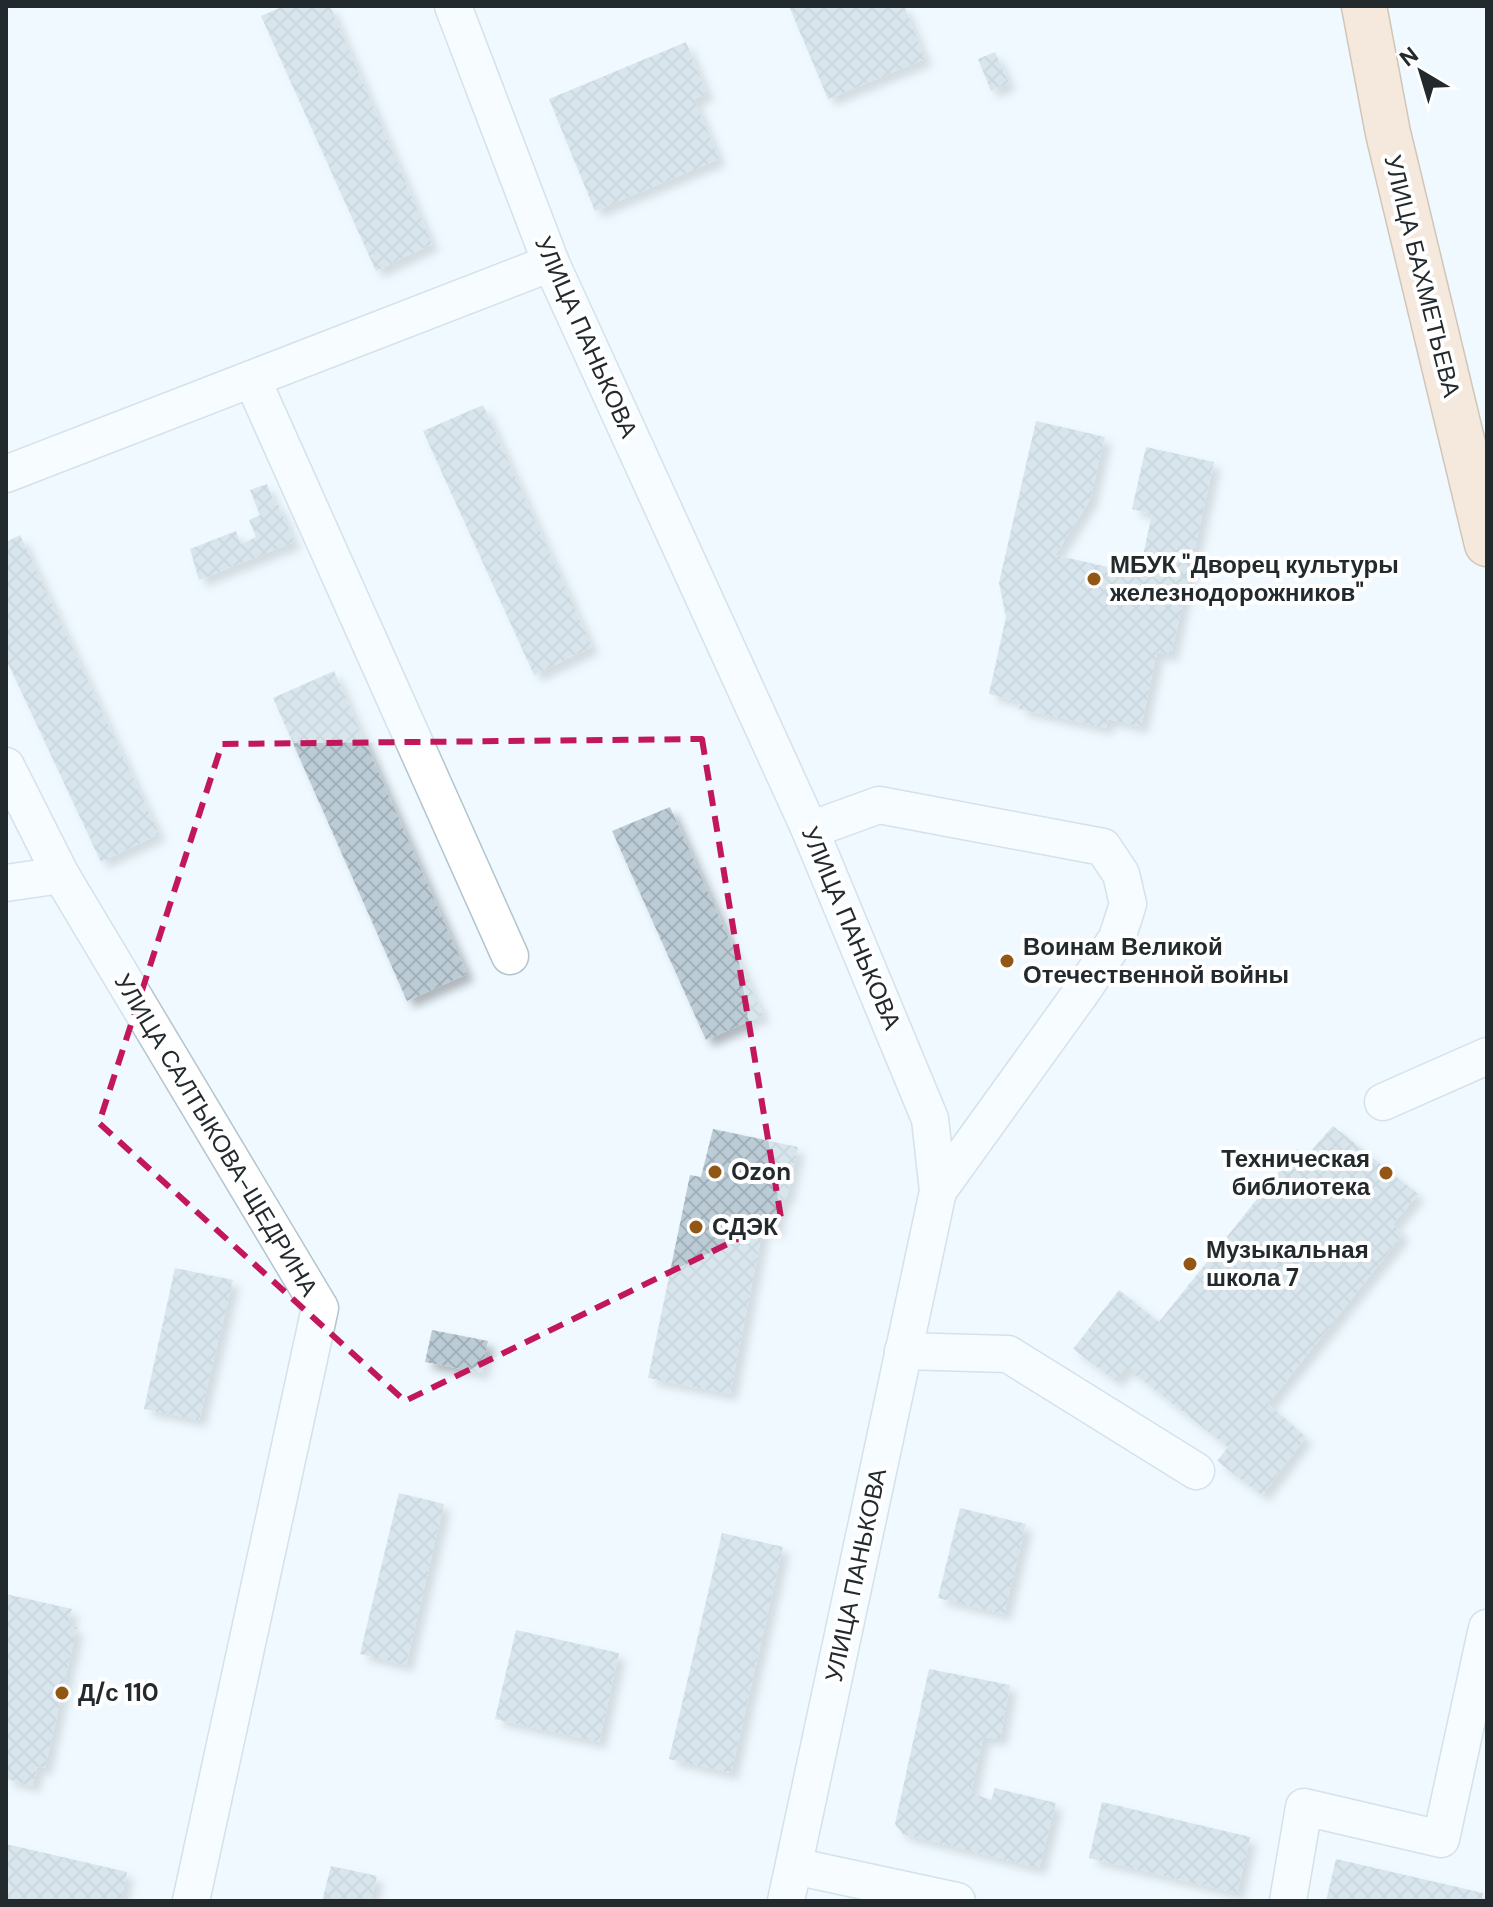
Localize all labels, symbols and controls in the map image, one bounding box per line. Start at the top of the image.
north arrow [1381,32,1461,112]
text: N [1394,40,1424,73]
street label: УЛИЦА БАХМЕТЬЕВА [1377,152,1468,400]
street label: УЛИЦА ПАНЬКОВА [528,231,645,442]
place label: МБУК "Дворец культуры железнодорожников" [1109,549,1399,608]
marker: МБУК "Дворец культуры железнодорожников" [1085,570,1103,588]
street label: УЛИЦА ПАНЬКОВА [795,822,908,1034]
place label: Воинам Великой Отечественной войны [1023,931,1289,990]
marker: Воинам Великой Отечественной войны [998,952,1016,970]
street label: УЛИЦА САЛТЫКОВА-ЩЕДРИНА [108,968,325,1302]
place label: Техническая библиотека [1221,1143,1371,1202]
place label: Ozon [731,1156,791,1187]
marker: Ozon [706,1163,724,1181]
marker: Техническая библиотека [1377,1164,1395,1182]
place label: СДЭК [712,1211,778,1242]
marker: СДЭК [687,1218,705,1236]
place label: Музыкальная школа 7 [1206,1234,1369,1293]
marker: Музыкальная школа 7 [1181,1255,1199,1273]
street label: УЛИЦА ПАНЬКОВА [818,1465,893,1685]
place label: Д/с 110 [78,1677,159,1708]
marker: Д/с 110 [53,1684,71,1702]

